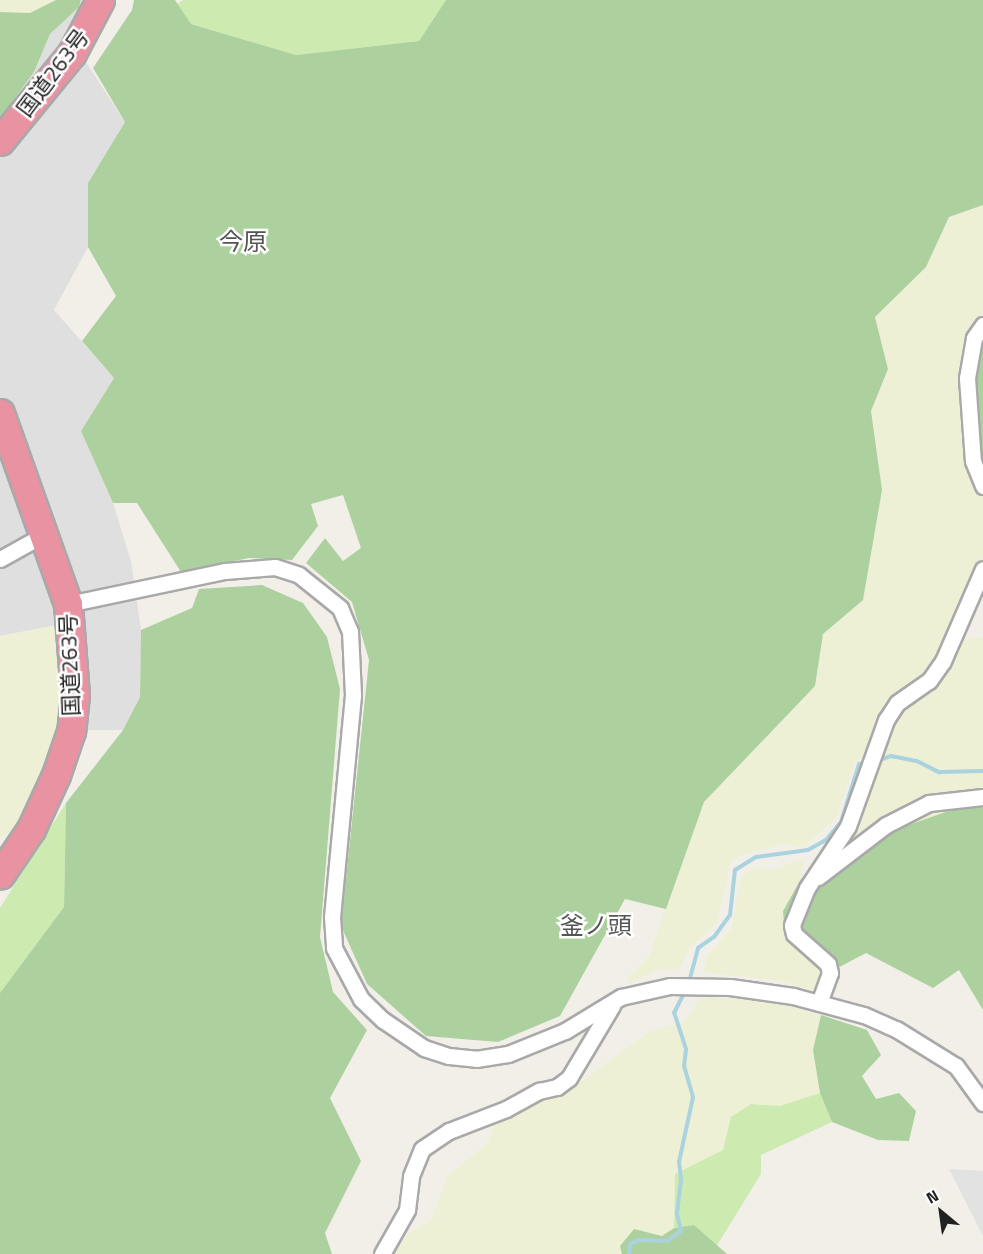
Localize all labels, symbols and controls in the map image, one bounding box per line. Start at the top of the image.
street label: 国道263号 [11,24,95,122]
district label: 今原 [219,228,267,256]
street label: 国道263号 [55,613,85,717]
district label: 釜ノ頭 [560,912,632,940]
north arrow [911,1182,971,1242]
text: N [922,1183,943,1209]

